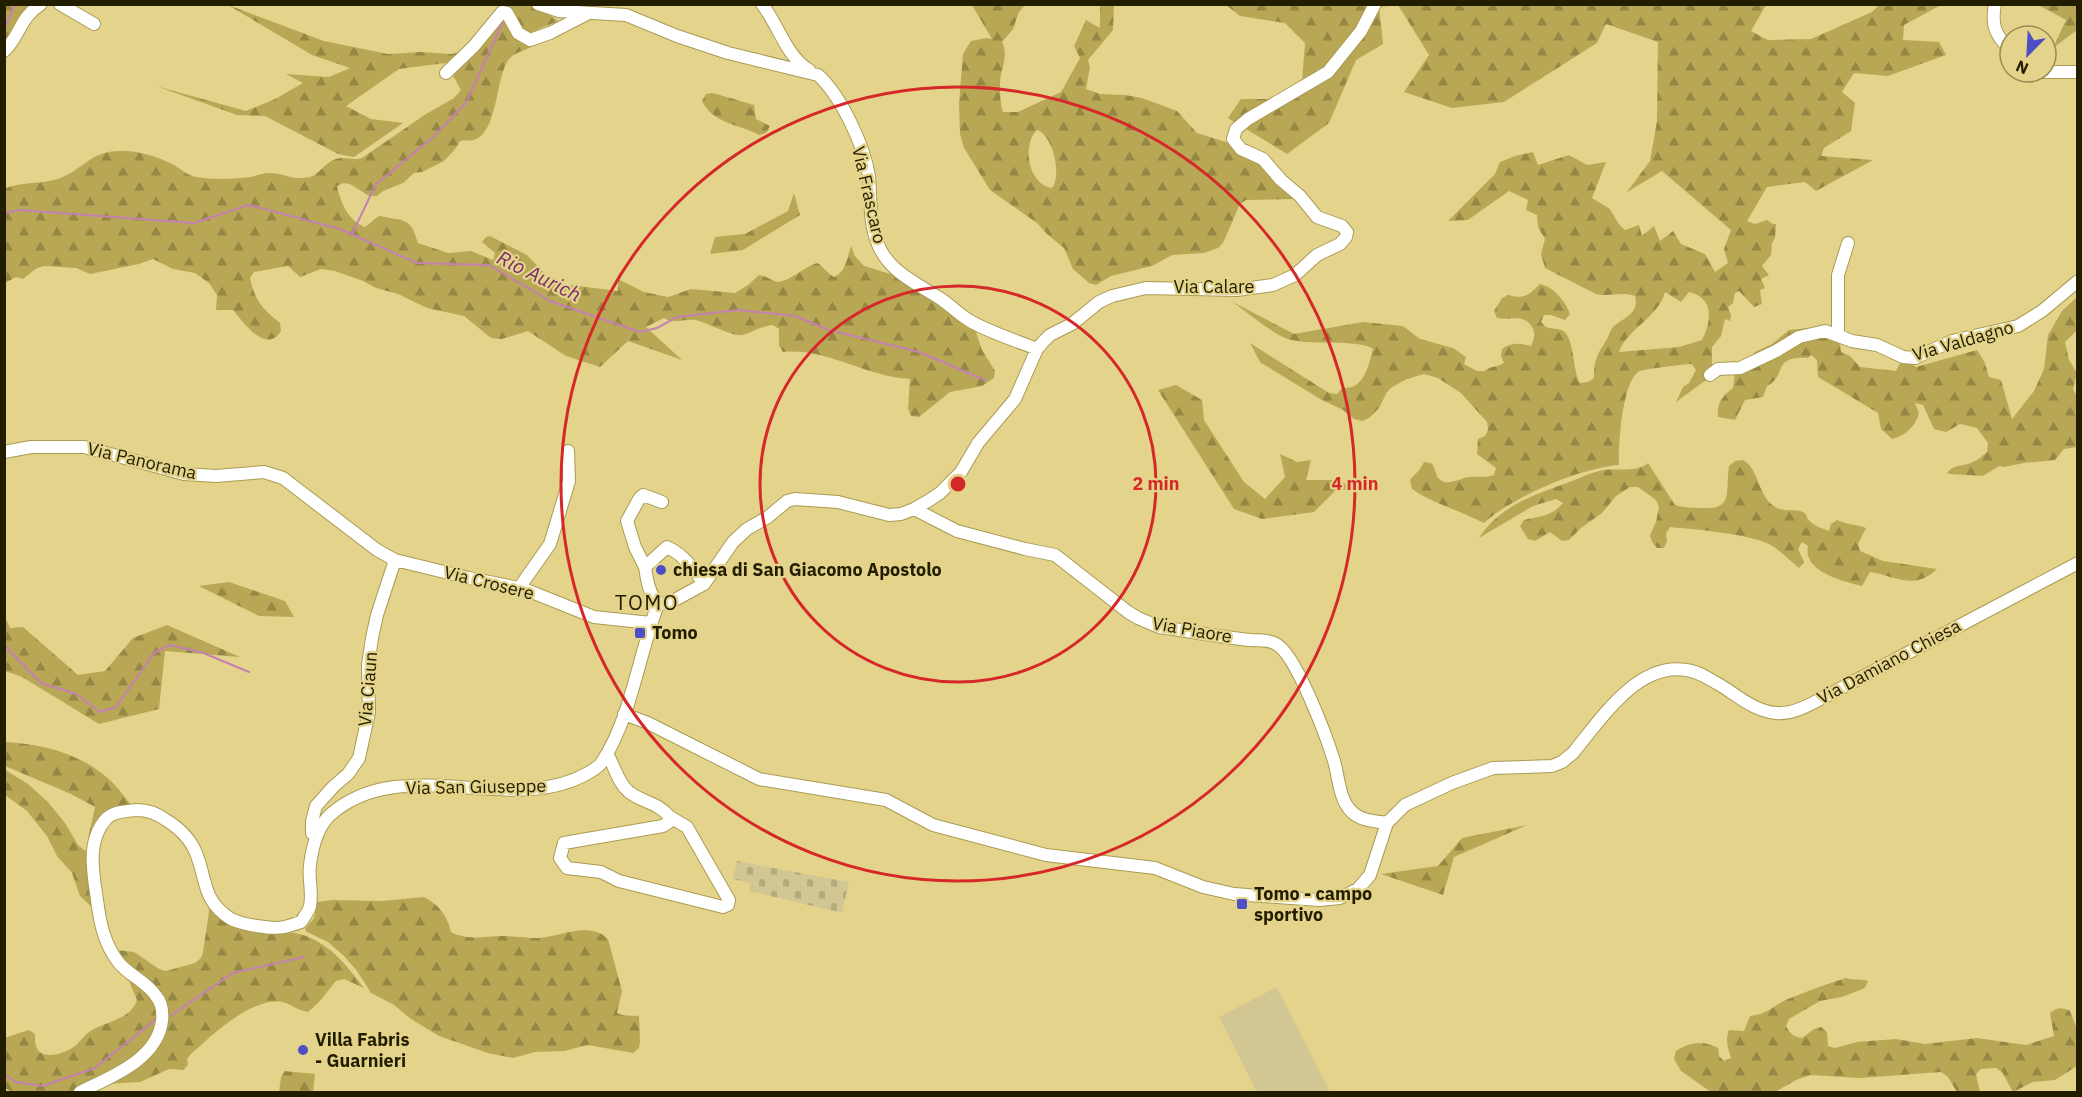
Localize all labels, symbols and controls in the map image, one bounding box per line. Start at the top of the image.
north arrow [1998,24,2058,84]
text: N [2013,56,2031,79]
street label: Via Frascaro [847,144,892,246]
water label: Rio Aurich [493,244,586,308]
street label: Via Calare [1173,275,1255,298]
street label: Via Valdagno [1910,315,2016,366]
street label: Via Panorama [85,437,199,484]
text: 2 min [1132,472,1180,495]
text: 4 min [1331,472,1379,495]
centre of rings [948,474,968,494]
place label: chiesa di San Giacomo Apostolo [673,558,942,581]
street label: Via Crosere [442,560,537,605]
marker: chiesa di San Giacomo Apostolo [654,563,668,577]
district label: TOMO [615,588,679,616]
street label: Via Piaore [1150,611,1234,648]
street label: Via Damiano Chiesa [1813,614,1965,709]
place label: Tomo [652,621,698,644]
marker: Tomo [633,626,647,640]
street label: Via Ciaun [353,651,382,727]
street label: Via San Giuseppe [406,774,547,799]
place label: Tomo - campo sportivo [1254,882,1372,926]
marker: Tomo - campo sportivo [1235,897,1249,911]
place label: Villa Fabris - Guarnieri [315,1028,410,1072]
marker: Villa Fabris - Guarnieri [296,1043,310,1057]

